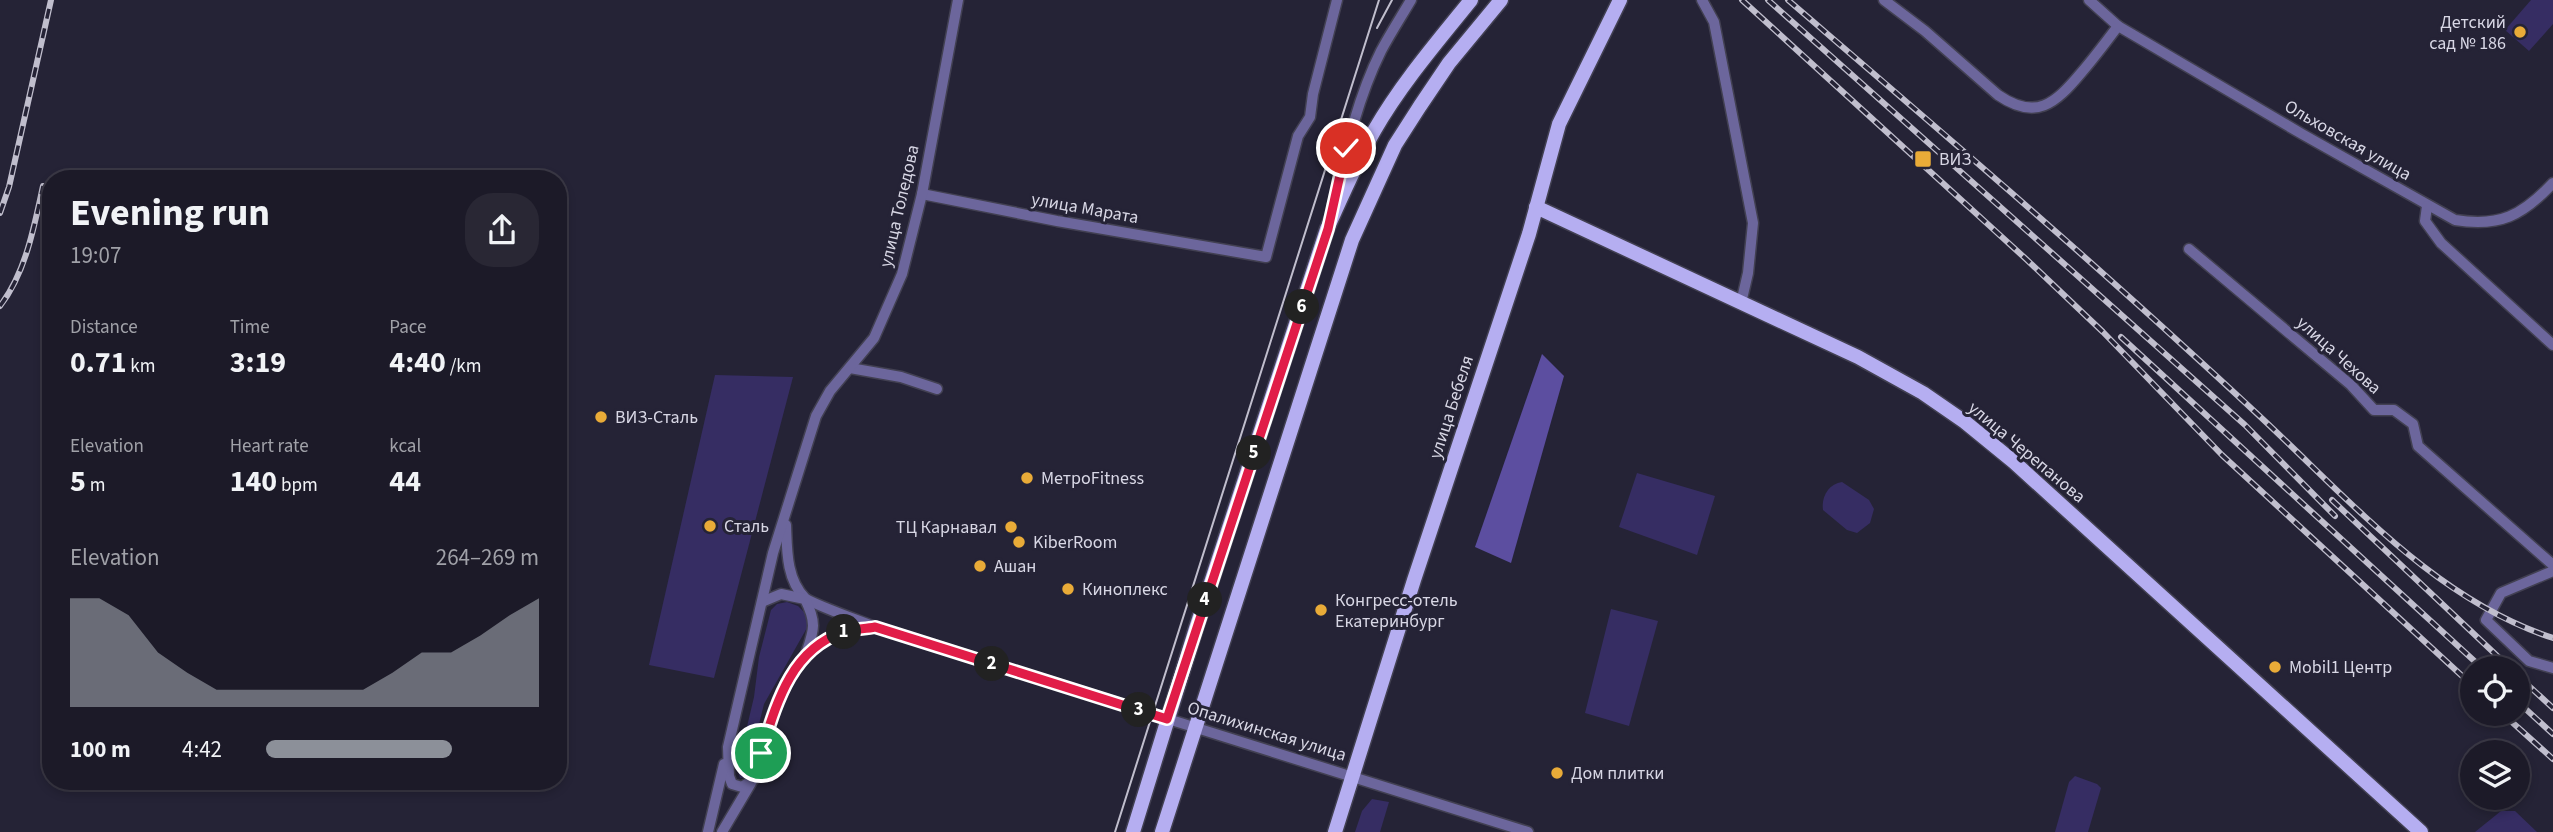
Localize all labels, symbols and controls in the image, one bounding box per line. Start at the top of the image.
place label: Детский сад № 186 [2429,10,2506,56]
marker: Детский сад № 186 [2512,24,2528,40]
street label: Ольховская улица [2280,94,2416,187]
pin [1316,118,1376,178]
icon: check [1327,129,1365,167]
street label: улица Толедова [873,142,926,270]
place label: ВИЗ [1939,147,1971,172]
marker: ВИЗ [1913,149,1933,169]
text: Evening run [70,186,270,240]
street label: улица Марата [1029,187,1141,230]
button: share [465,193,539,267]
text: 19:07 [70,239,121,272]
pin: 6 [1284,290,1320,324]
text: 6 [1296,293,1307,320]
street label: улица Чехова [2291,311,2386,400]
text: Distance [70,314,138,341]
text: Time [230,314,270,341]
text: Pace [389,314,427,341]
text: 0.71 [70,341,127,384]
text: 3:19 [230,341,286,384]
text: 4:40 [389,341,446,384]
street label: улица Бебеля [1423,352,1480,462]
text: km [127,353,156,380]
text: /km [446,353,481,380]
street label: улица Черепанова [1963,396,2091,509]
place label: ВИЗ-Сталь [615,405,698,430]
marker: ВИЗ-Сталь [593,409,609,425]
text: Elevation [70,433,144,460]
text: Heart rate [230,433,309,460]
text: kcal [389,433,421,460]
pin: 5 [1236,435,1272,470]
text: 5 [1248,439,1259,466]
text: 5 [70,460,86,503]
text: 140 [230,460,277,503]
text: 44 [389,460,421,503]
place label: МетроFitness [1041,466,1144,491]
marker: МетроFitness [1019,470,1035,486]
text: m [86,472,105,499]
text: bpm [277,472,318,499]
place label: Сталь [724,514,769,539]
place label: ТЦ Карнавал [896,515,997,540]
marker: Сталь [702,518,718,534]
marker: ТЦ Карнавал [1003,519,1019,535]
place label: KiberRoom [1033,530,1117,555]
marker: KiberRoom [1011,534,1027,550]
text: Elevation [70,541,160,574]
text: 264–269 m [436,541,539,574]
place label: Ашан [994,554,1036,579]
marker: Ашан [972,558,988,574]
place label: Киноплекс [1082,577,1168,602]
marker: Киноплекс [1060,581,1076,597]
pin: 4 [1188,582,1222,618]
text: 4 [1199,586,1210,613]
place label: Конгресс-отель Екатеринбург [1335,588,1458,634]
marker: Конгресс-отель Екатеринбург [1313,602,1329,618]
pin: 1 [826,614,862,650]
text: 1 [838,618,849,645]
pin: 2 [974,646,1010,682]
text: 2 [986,650,997,677]
place label: Mobil1 Центр [2289,655,2392,680]
map controls [2460,656,2530,810]
button: locate [2460,656,2530,726]
marker: Mobil1 Центр [2267,659,2283,675]
pin: 3 [1122,692,1156,728]
street label: Опалихинская улица [1184,695,1349,768]
text: 3 [1133,696,1144,723]
pin [731,723,791,783]
text: 100 m [70,733,131,766]
text: 4:42 [182,733,222,766]
icon: arrive [742,734,780,772]
button: layers [2460,740,2530,810]
place label: Дом плитки [1571,761,1664,786]
marker: Дом плитки [1549,765,1565,781]

